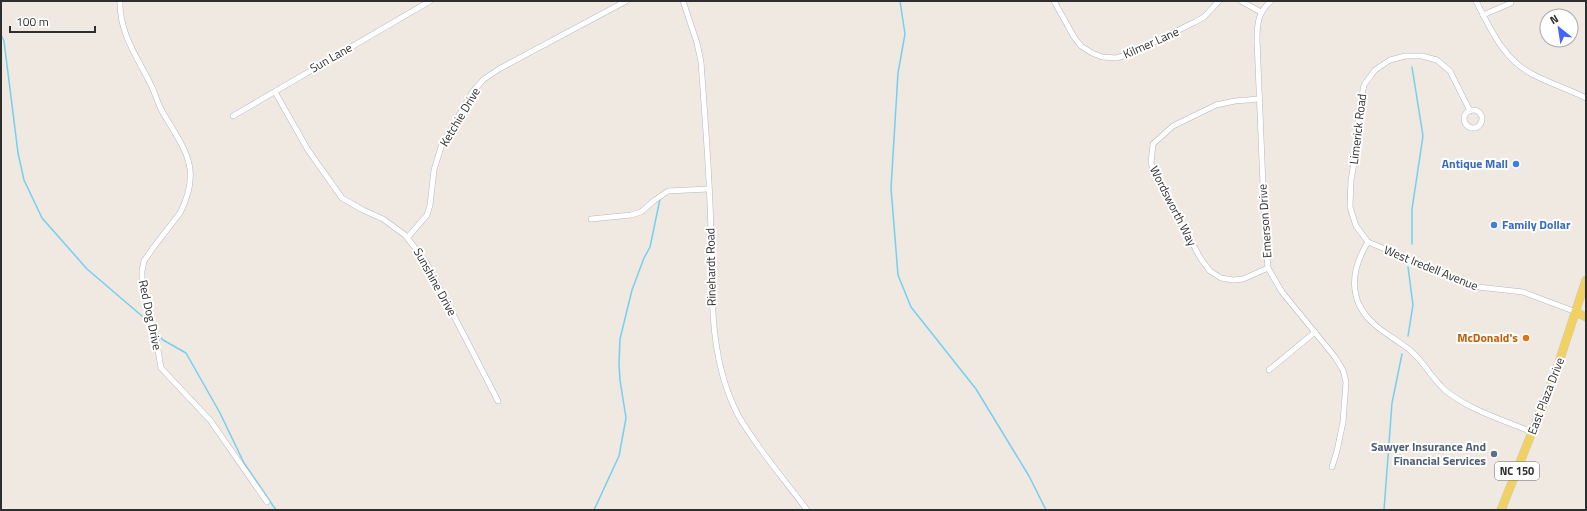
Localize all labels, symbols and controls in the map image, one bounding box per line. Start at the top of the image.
scale bar [10,8,95,34]
north arrow [1539,8,1579,48]
text: N [1547,11,1561,28]
text: 100 m [16,12,49,31]
street label: Kilmer Lane [1120,22,1182,63]
street label: Sun Lane [306,38,356,77]
street label: Ketchie Drive [434,84,485,150]
street label: Limerick Road [1344,93,1371,165]
place label: Antique Mall [1442,154,1508,173]
marker: Antique Mall [1511,159,1521,169]
street label: Wordsworth Way [1145,162,1202,249]
street label: Emerson Drive [1252,183,1277,259]
place label: Family Dollar [1502,215,1571,234]
marker: Family Dollar [1489,220,1499,230]
street label: Rinehardt Road [700,228,721,306]
street label: West Iredell Avenue [1381,240,1481,295]
street label: Sunshine Drive [409,244,462,319]
street label: Red Dog Drive [134,278,167,352]
place label: McDonald's [1457,328,1518,347]
marker: McDonald's [1521,333,1531,343]
street label: East Plaza Drive [1522,354,1569,437]
place label: Sawyer Insurance And Financial Services [1371,437,1486,470]
marker: Sawyer Insurance And Financial Services [1489,449,1499,459]
road number: NC 150 [1495,462,1539,480]

